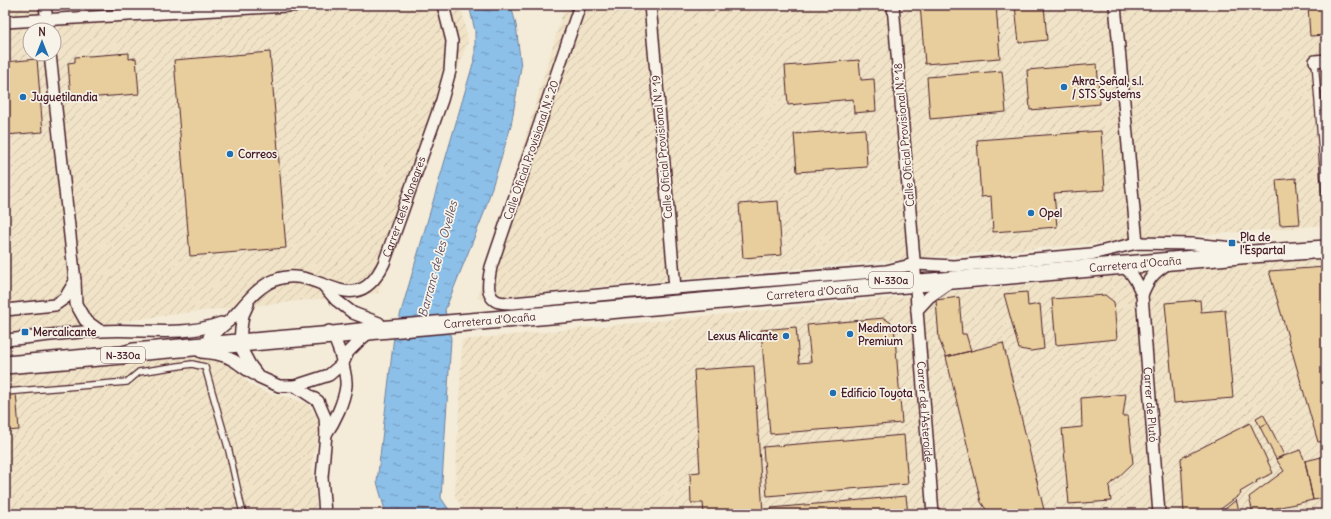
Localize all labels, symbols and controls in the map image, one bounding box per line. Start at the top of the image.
north arrow [22,22,62,62]
text: N [38,25,46,39]
street label: Calle Oficial Provisional N.º 18 [891,62,917,208]
street label: Calle Oficial Provisional N.º 19 [649,74,675,220]
place label: Akra-Señal, s.l. / STS Systems [1072,74,1144,102]
street label: Calle Oficial Provisional N.º 20 [500,78,562,222]
marker: Akra-Señal, s.l. / STS Systems [1059,82,1069,92]
place label: Juguetilandia [31,90,99,105]
marker: Juguetilandia [18,92,28,102]
place label: Correos [238,147,277,161]
marker: Correos [225,149,235,159]
street label: Carrer dels Monegres [380,154,428,259]
water label: Barranc de les Ovelles [415,198,461,319]
place label: Opel [1039,206,1062,221]
marker: Opel [1026,208,1036,218]
place label: Pla de l'Espartal [1240,230,1286,258]
marker: Pla de l'Espartal [1227,238,1237,248]
street label: Carretera d'Ocaña [1089,253,1182,275]
road number: N-330a [869,272,913,288]
street label: Carretera d'Ocaña [766,281,859,303]
street label: Carretera d'Ocaña [443,309,536,331]
place label: Medimotors Premium [858,321,917,348]
place label: Mercalicante [33,325,97,339]
marker: Mercalicante [20,327,30,337]
place label: Lexus Alicante [707,329,778,343]
marker: Medimotors Premium [845,329,855,339]
marker: Lexus Alicante [781,331,791,341]
road number: N-330a [101,347,145,363]
street label: Carrer de l'Asteroide [914,361,936,463]
street label: Carrer de Plutó [1141,366,1160,443]
place label: Edificio Toyota [841,386,913,401]
marker: Edificio Toyota [828,388,838,398]

